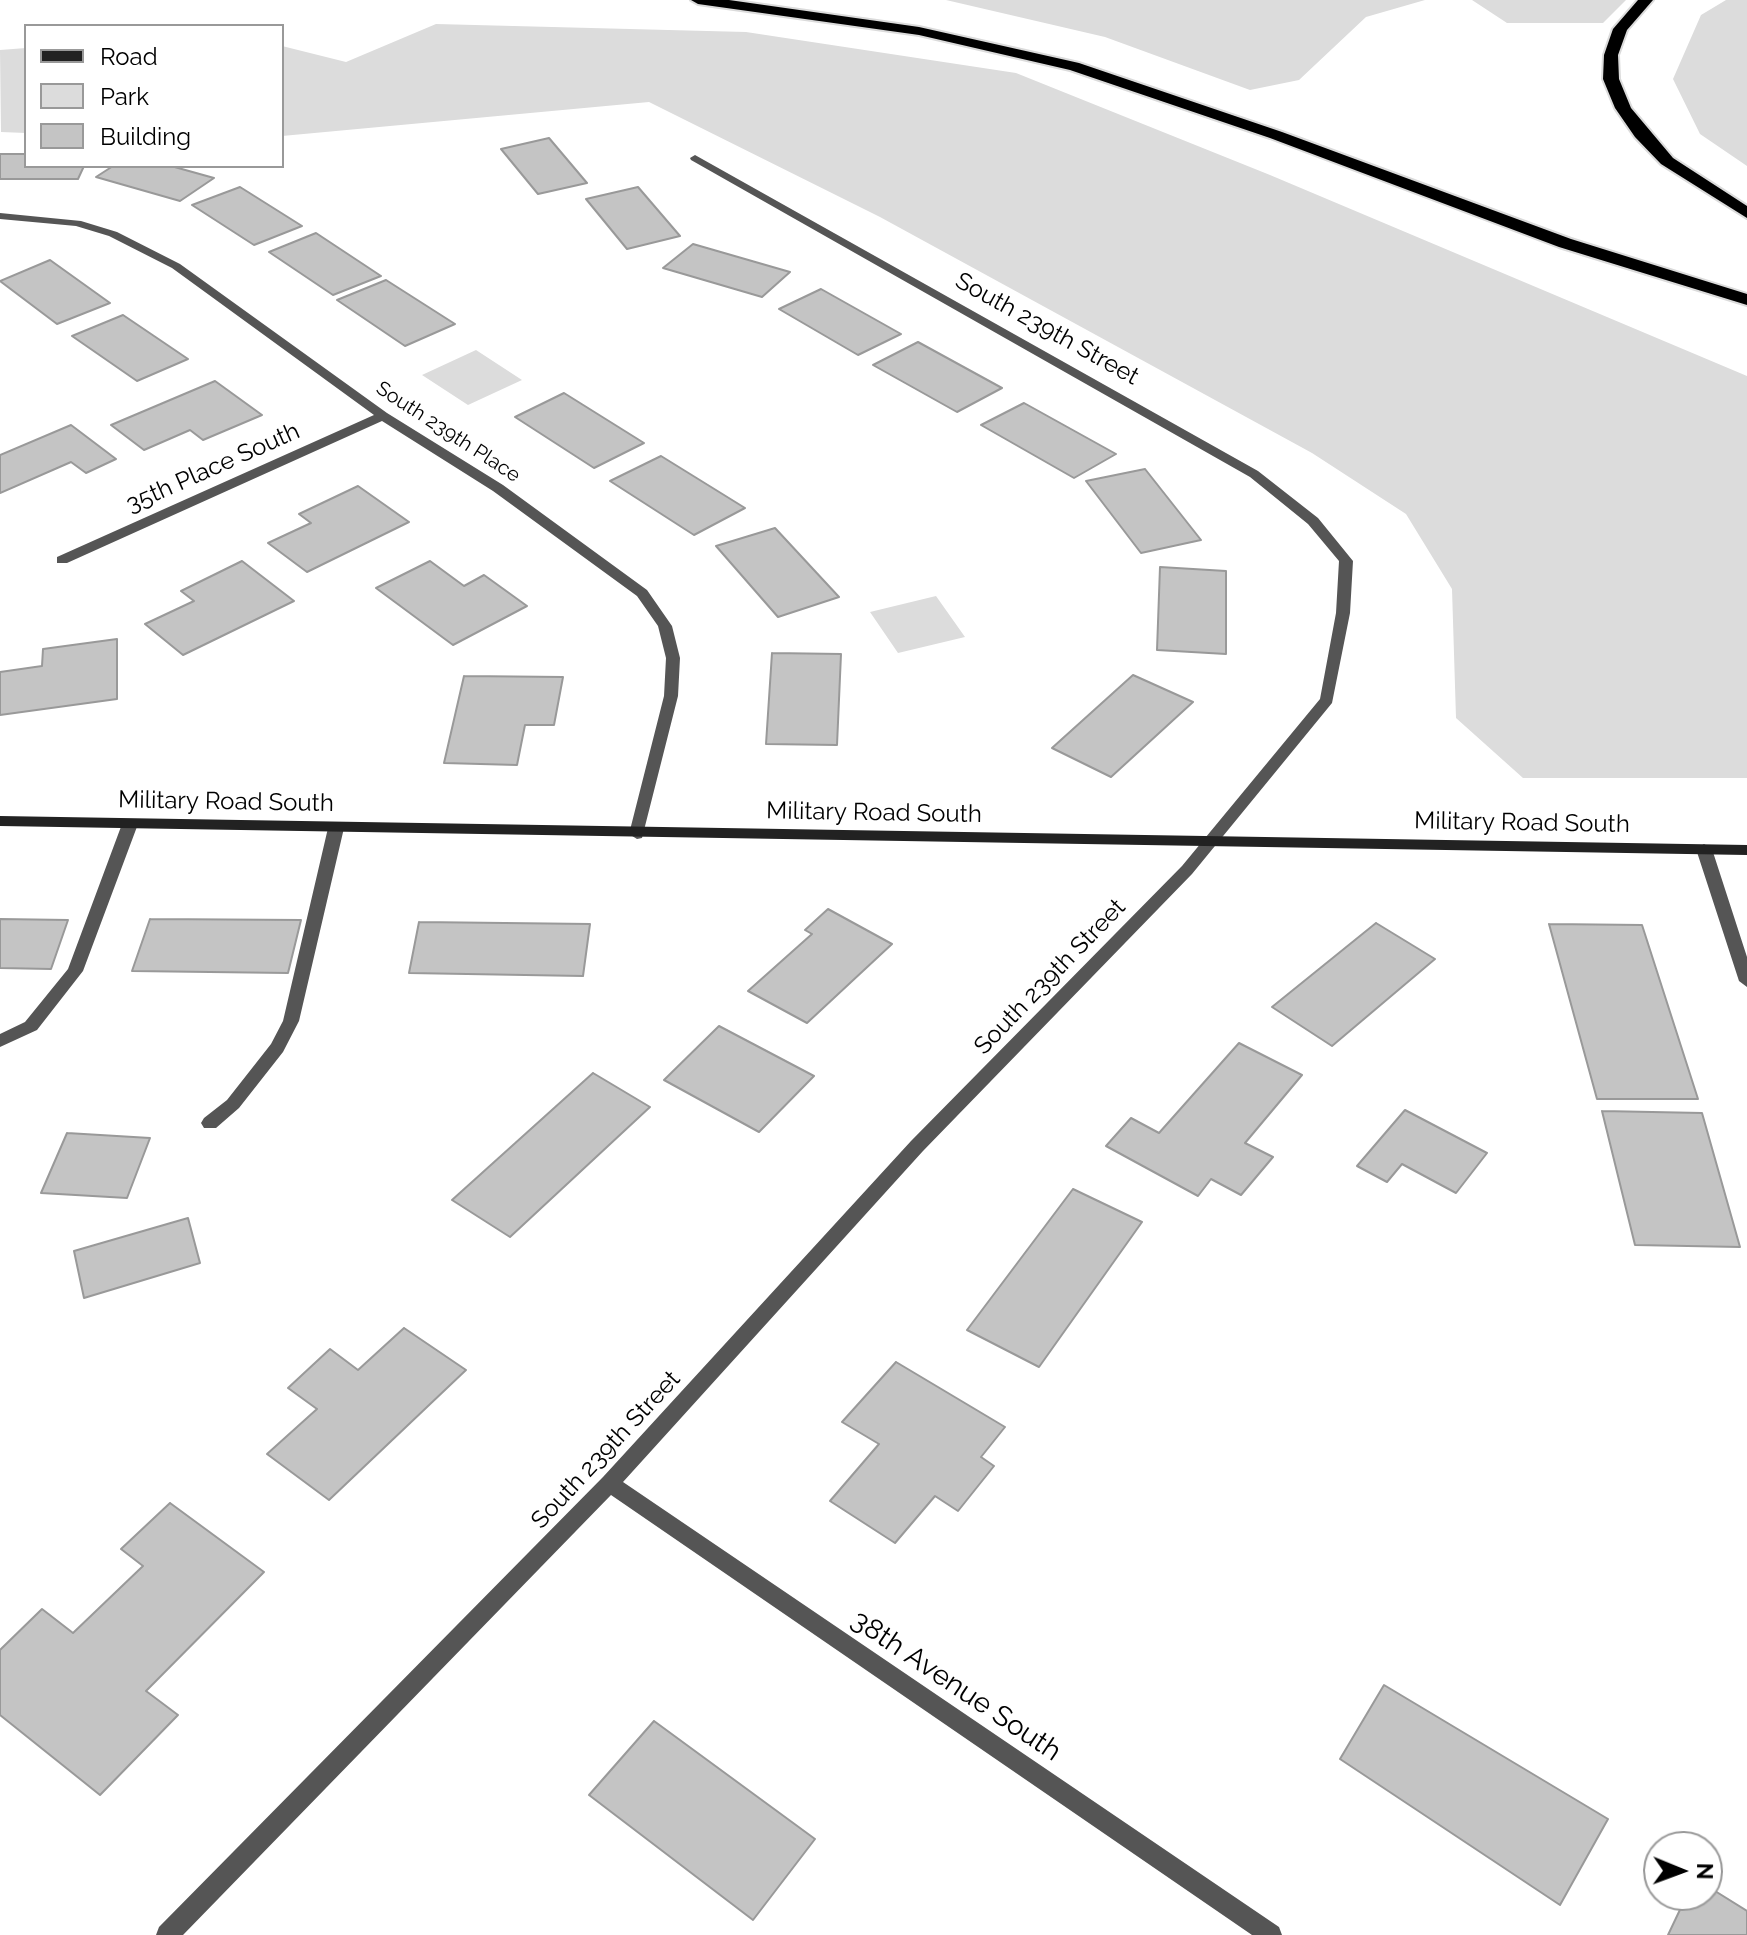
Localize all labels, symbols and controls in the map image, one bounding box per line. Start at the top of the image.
legend [24,24,284,168]
text: Road [100,42,158,71]
text: Park [100,82,149,111]
text: Building [100,122,191,151]
street label: South 239th Street [950,267,1144,391]
street label: South 239th Place [371,376,525,488]
street label: 35th Place South [122,417,304,519]
street label: Military Road South [118,786,334,818]
street label: Military Road South [766,797,982,829]
street label: Military Road South [1414,807,1630,839]
street label: South 239th Street [968,893,1132,1061]
street label: South 239th Street [525,1365,687,1535]
street label: 38th Avenue South [845,1603,1067,1769]
north arrow [1643,1831,1723,1911]
text: N [1692,1863,1718,1880]

